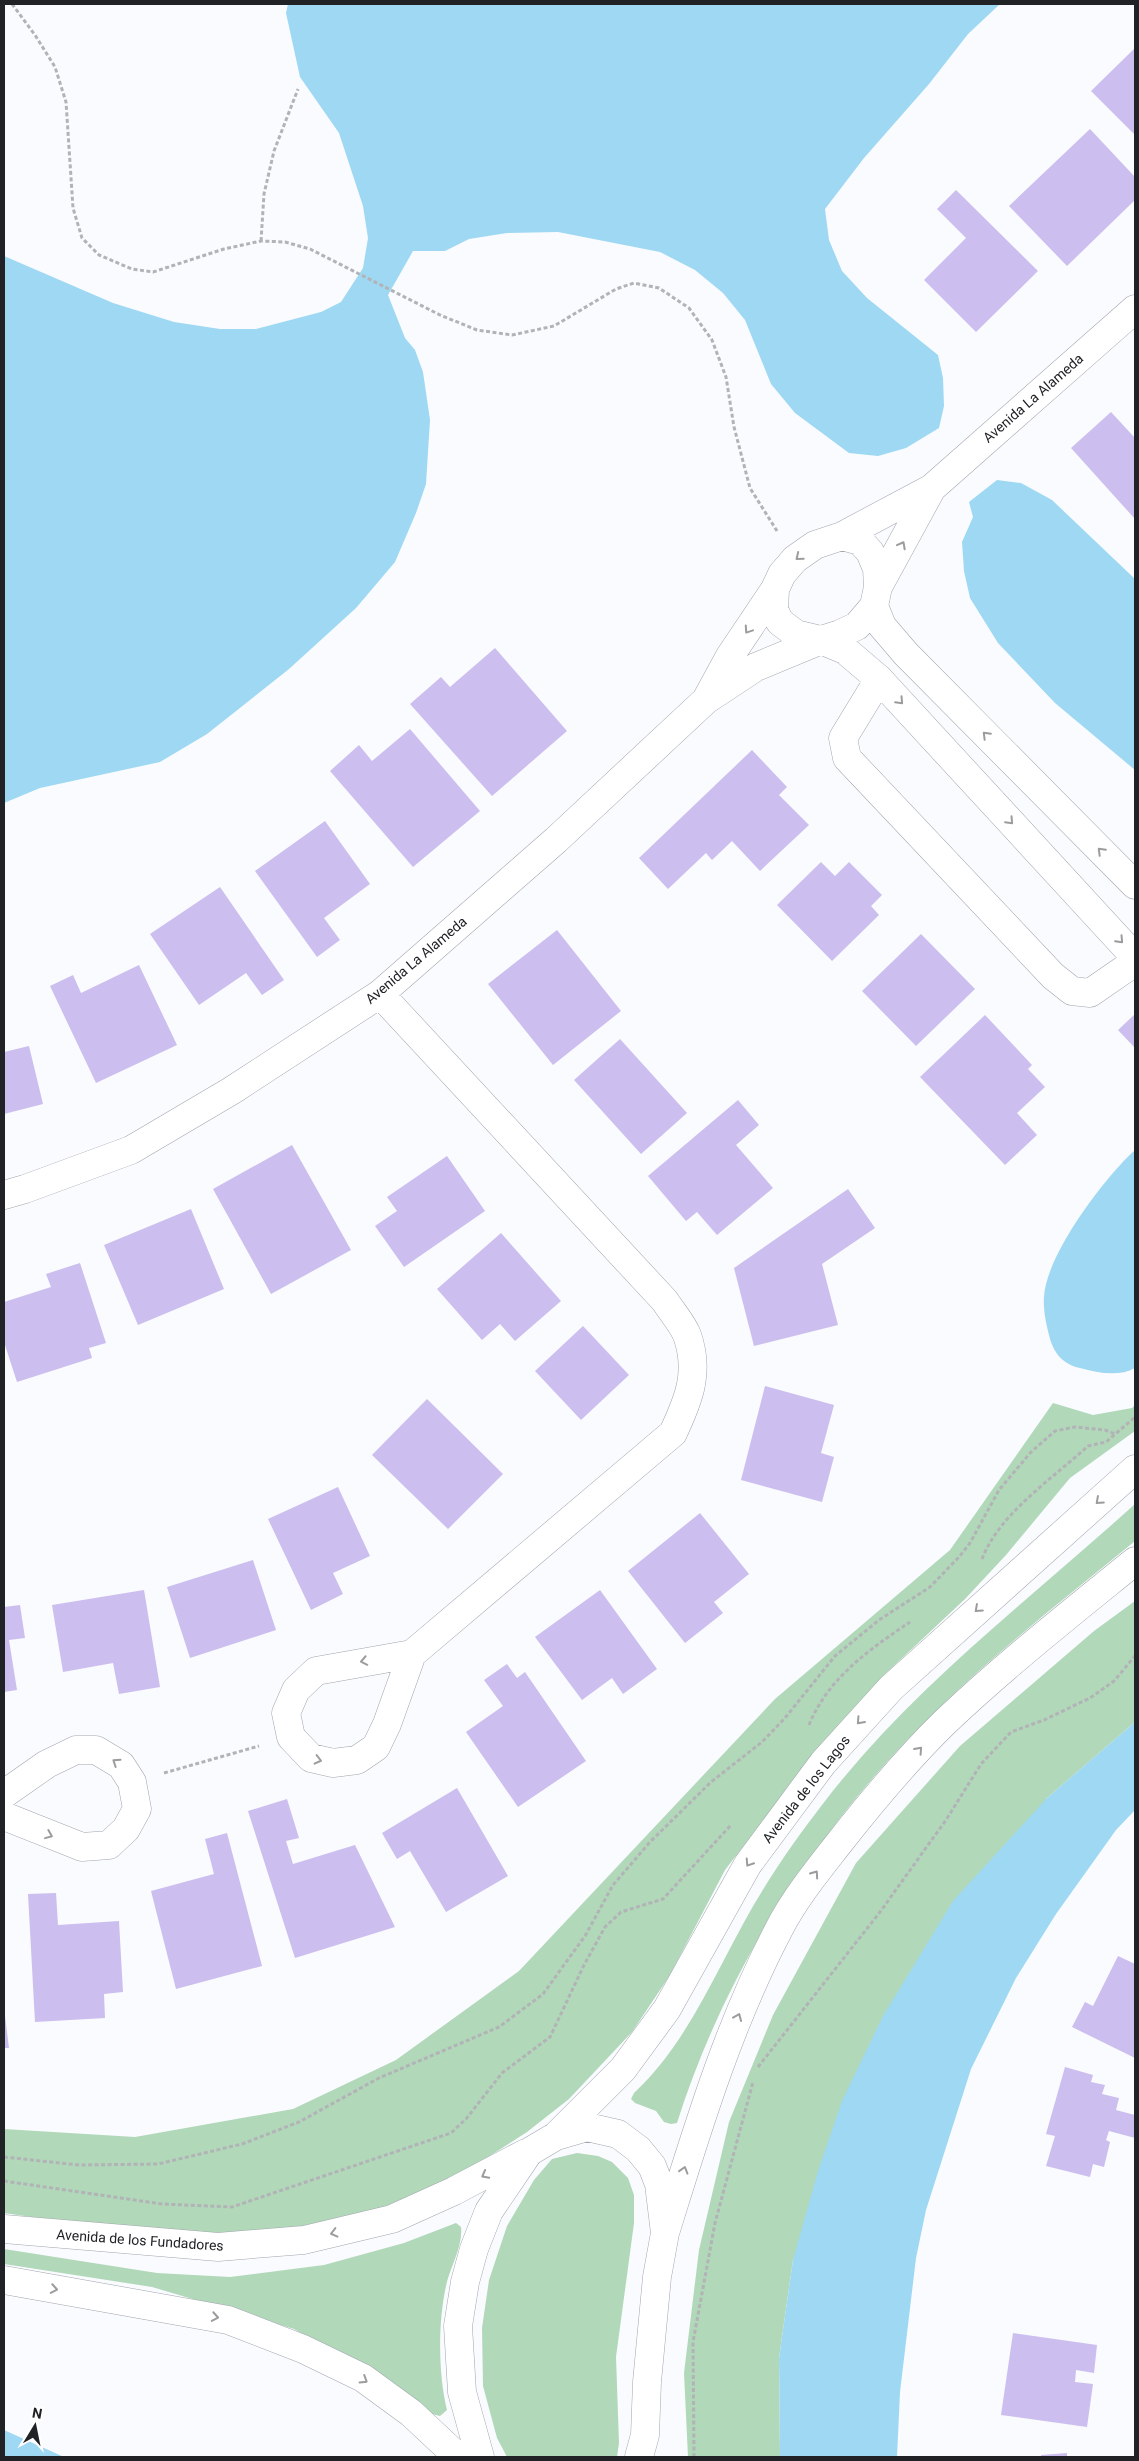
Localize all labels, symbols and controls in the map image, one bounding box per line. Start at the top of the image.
street label: Avenida La Alameda [980,350,1086,446]
one-way arrow [896,541,906,550]
one-way arrow [795,551,804,560]
one-way arrow [744,624,754,633]
one-way arrow [894,695,903,704]
one-way arrow [983,732,992,741]
one-way arrow [1004,815,1013,824]
one-way arrow [1098,848,1107,857]
street label: Avenida La Alameda [362,913,470,1007]
one-way arrow [1114,935,1123,944]
one-way arrow [1095,1495,1104,1504]
one-way arrow [974,1604,983,1613]
one-way arrow [359,1656,368,1666]
one-way arrow [857,1716,866,1725]
street label: Avenida de los Lagos [759,1732,853,1846]
one-way arrow [913,1746,922,1755]
one-way arrow [314,1754,323,1765]
one-way arrow [112,1759,121,1769]
one-way arrow [44,1829,52,1839]
one-way arrow [746,1857,755,1867]
one-way arrow [809,1870,818,1880]
one-way arrow [732,2013,743,2022]
one-way arrow [679,2166,689,2175]
one-way arrow [482,2168,491,2178]
street label: Avenida de los Fundadores [56,2226,224,2254]
one-way arrow [330,2227,339,2238]
one-way arrow [50,2284,59,2294]
one-way arrow [210,2312,219,2322]
one-way arrow [358,2373,367,2383]
north arrow [10,2401,60,2451]
text: N [31,2404,44,2422]

